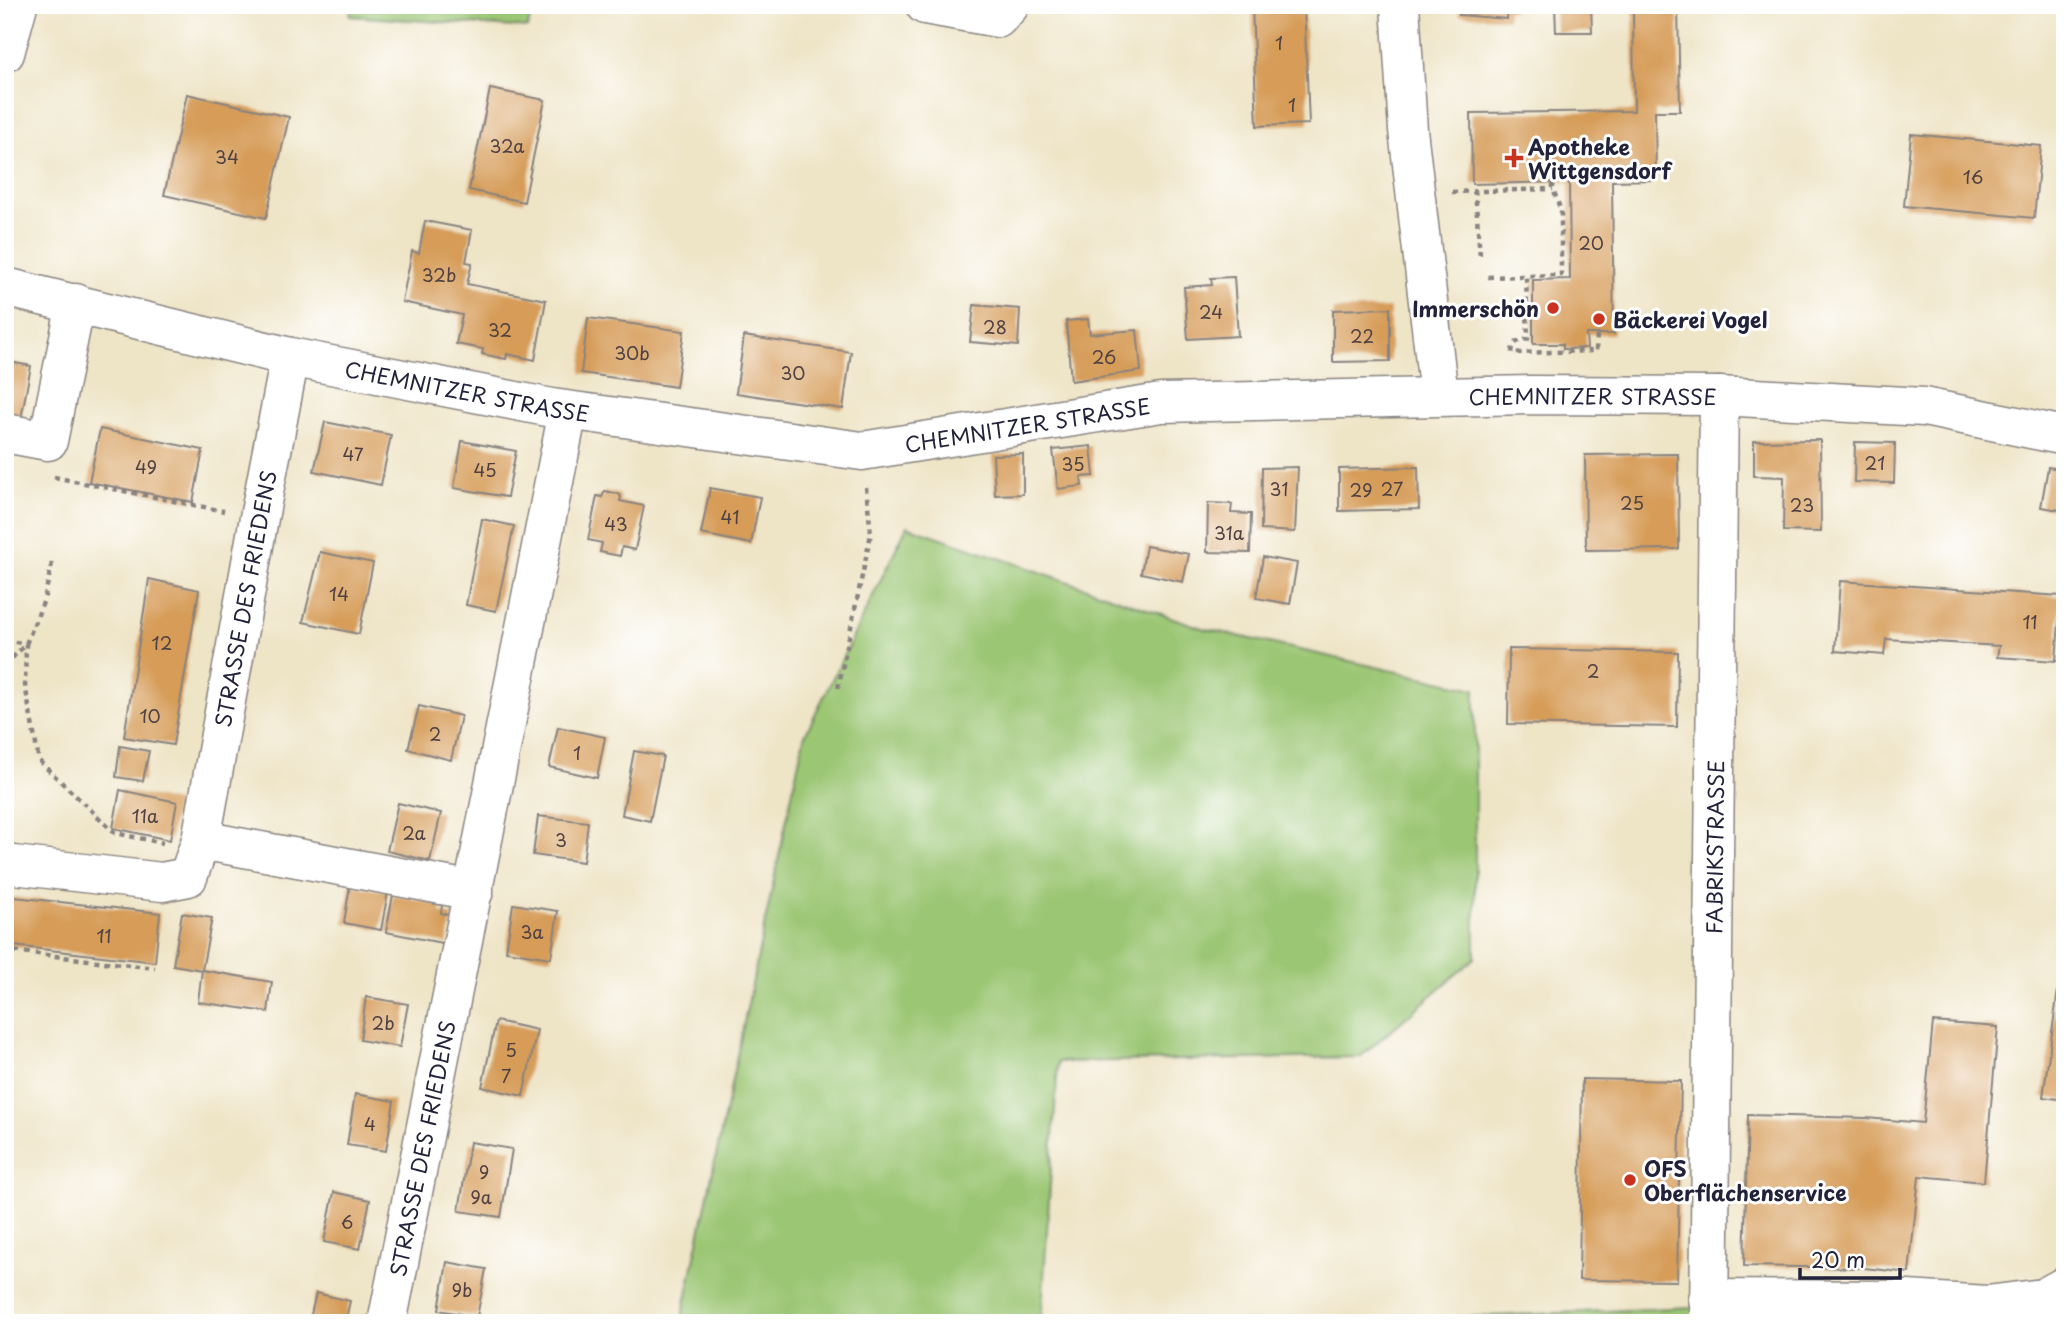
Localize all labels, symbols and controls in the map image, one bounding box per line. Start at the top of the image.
house number: 1 [1275,29,1283,56]
house number: 1 [1288,91,1296,118]
place label: Apotheke Wittgensdorf [1528,130,1673,186]
house number: 32a [489,132,525,159]
house number: 34 [215,143,239,170]
marker: Apotheke Wittgensdorf [1506,150,1522,166]
house number: 16 [1963,163,1983,190]
house number: 20 [1578,229,1604,256]
house number: 32b [422,261,456,288]
place label: Immerschön [1412,292,1539,324]
house number: 24 [1199,298,1223,325]
marker: Immerschön [1545,300,1561,316]
place label: Bäckerei Vogel [1613,303,1767,335]
marker: Bäckerei Vogel [1591,311,1607,327]
house number: 28 [983,313,1007,340]
house number: 32 [488,316,512,343]
house number: 22 [1350,322,1374,349]
house number: 30b [614,339,650,366]
house number: 26 [1092,343,1116,370]
street label: CHEMNITZER STRASSE [342,352,592,429]
house number: 30 [780,359,806,386]
street label: CHEMNITZER STRASSE [1468,379,1717,412]
street label: CHEMNITZER STRASSE [902,389,1153,460]
house number: 47 [342,440,364,467]
house number: 21 [1865,449,1885,476]
house number: 35 [1061,450,1085,477]
house number: 49 [135,453,157,480]
house number: 45 [474,456,497,483]
street label: STRASSE DES FRIEDENS [206,468,284,730]
house number: 31 [1270,475,1288,502]
house number: 27 [1381,475,1403,502]
house number: 29 [1350,476,1372,503]
house number: 25 [1620,489,1644,516]
house number: 23 [1790,491,1814,518]
house number: 41 [721,503,739,530]
house number: 43 [604,510,628,537]
house number: 31a [1214,519,1245,546]
house number: 14 [329,580,349,607]
house number: 11 [2022,608,2038,635]
house number: 12 [152,629,172,656]
house number: 2 [1587,657,1599,684]
house number: 10 [139,702,161,729]
house number: 2 [429,720,441,747]
house number: 1 [573,739,581,766]
street label: FABRIKSTRASSE [1697,760,1731,934]
house number: 11a [132,802,159,829]
house number: 2a [402,819,427,846]
house number: 3 [555,826,567,853]
house number: 3a [520,918,544,945]
house number: 11 [96,922,112,949]
house number: 2b [371,1009,395,1036]
street label: STRASSE DES FRIEDENS [381,1018,463,1279]
house number: 5 [505,1036,517,1063]
house number: 7 [501,1062,511,1089]
house number: 4 [364,1110,376,1137]
place label: OFS Oberflächenservice [1644,1152,1847,1208]
house number: 9 [479,1158,489,1185]
marker: OFS Oberflächenservice [1622,1172,1638,1188]
house number: 9a [470,1183,492,1210]
house number: 6 [341,1208,353,1235]
scale bar [1800,1237,1900,1281]
text: 20 m [1811,1243,1865,1275]
house number: 9b [452,1276,472,1303]

